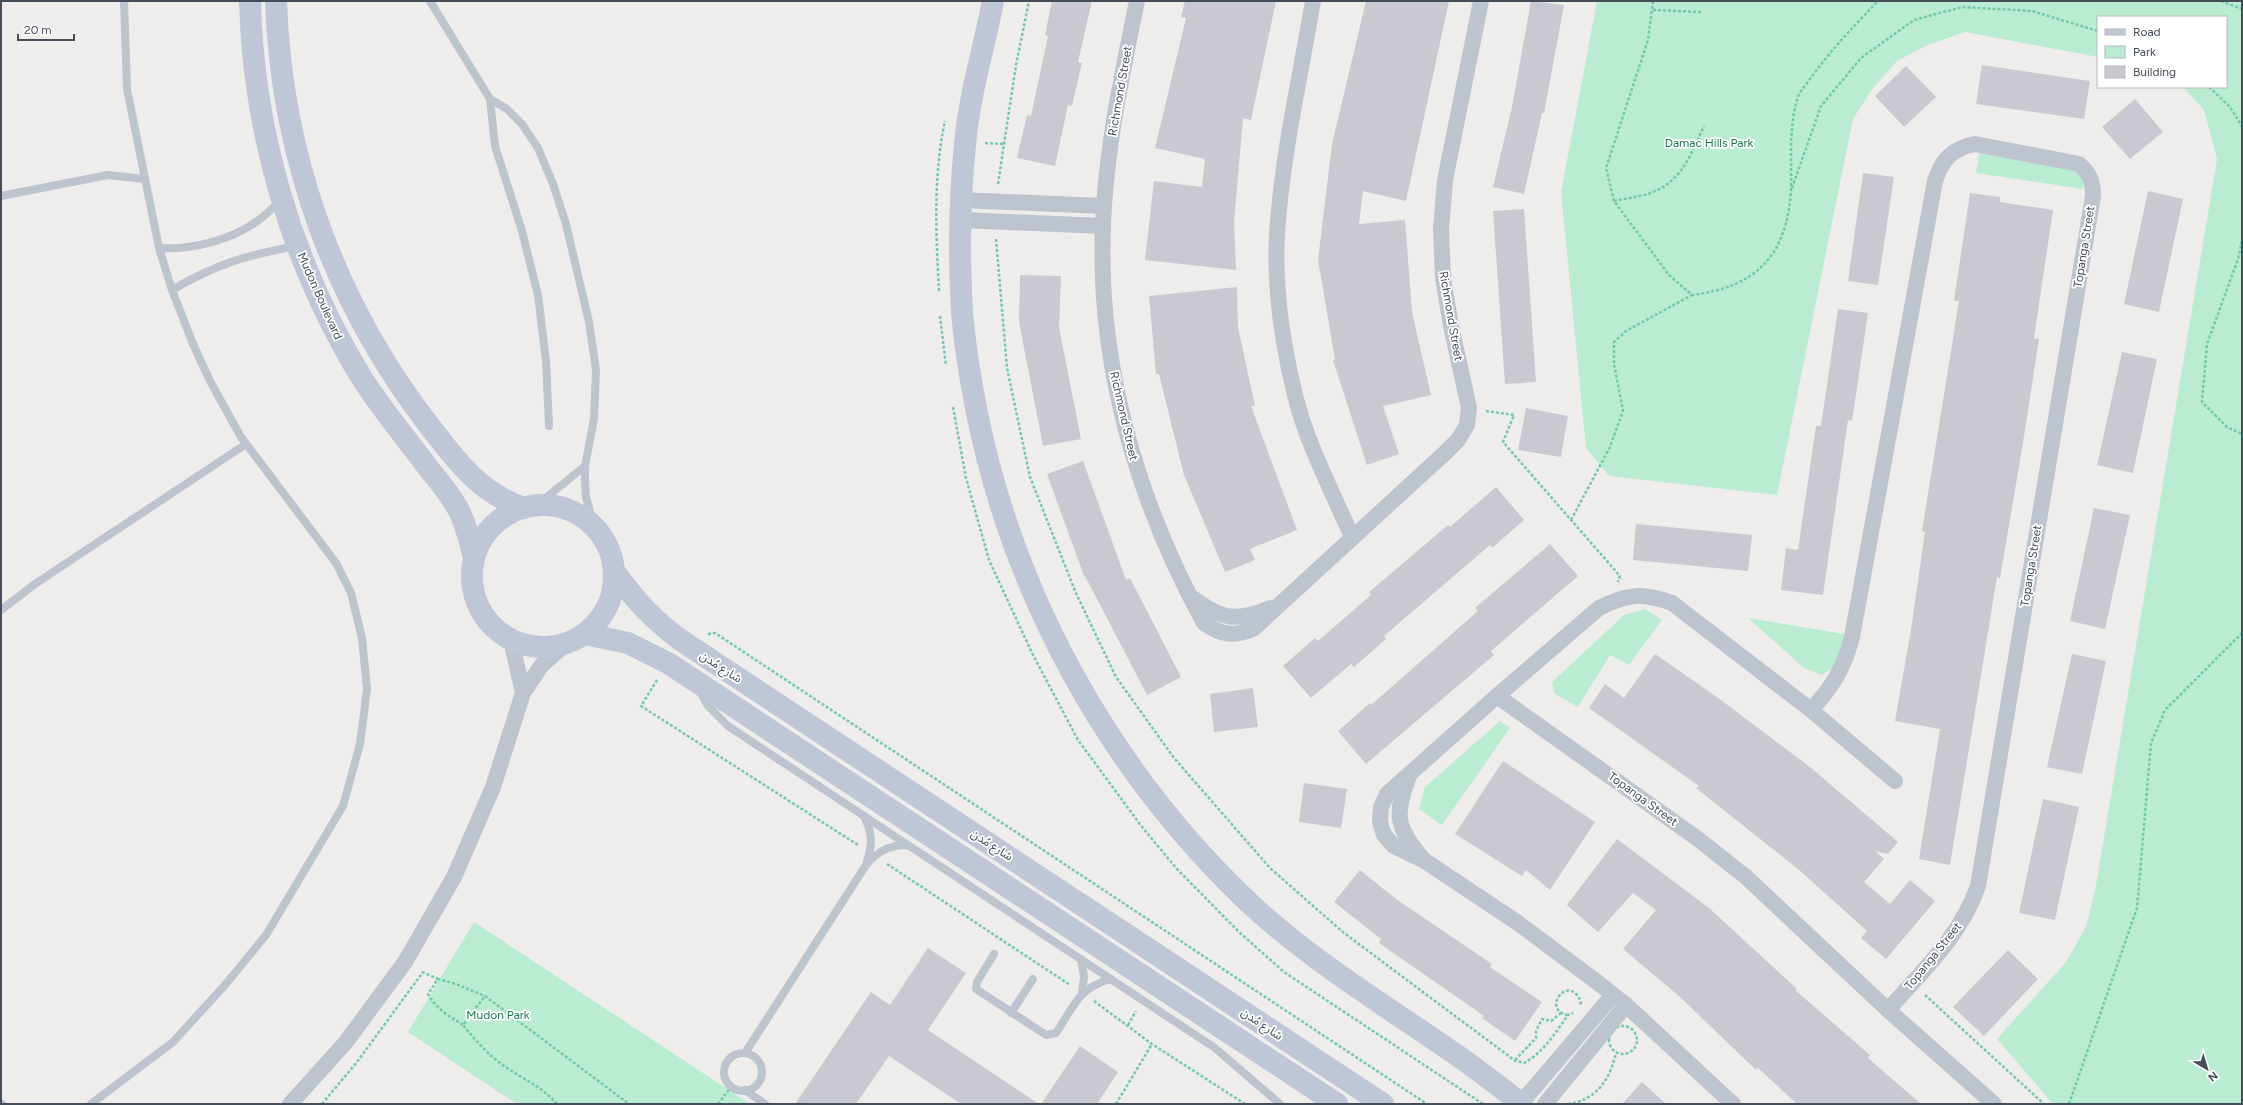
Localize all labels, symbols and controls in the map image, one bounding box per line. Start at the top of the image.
scale bar [18,16,74,42]
legend [2097,16,2227,88]
text: 20 m [24,23,52,37]
text: Road [2133,25,2161,39]
street label: Richmond Street [1105,45,1135,137]
text: Park [2133,45,2156,59]
text: Building [2133,65,2176,79]
park label: Damac Hills Park [1665,136,1753,150]
street label: Topanga Street [2071,205,2097,289]
street label: Mudon Boulevard [295,250,345,342]
street label: Richmond Street [1436,270,1466,362]
street label: Richmond Street [1107,370,1141,462]
street label: Topanga Street [2018,524,2044,608]
street label: شارع مُدن [696,648,745,687]
street label: Topanga Street [1606,769,1681,829]
street label: شارع مُدن [967,826,1016,865]
street label: Topanga Street [1902,919,1965,992]
street label: شارع مُدن [1237,1005,1286,1045]
park label: Mudon Park [466,1008,530,1022]
north arrow [2187,1049,2227,1089]
text: N [2205,1069,2220,1084]

